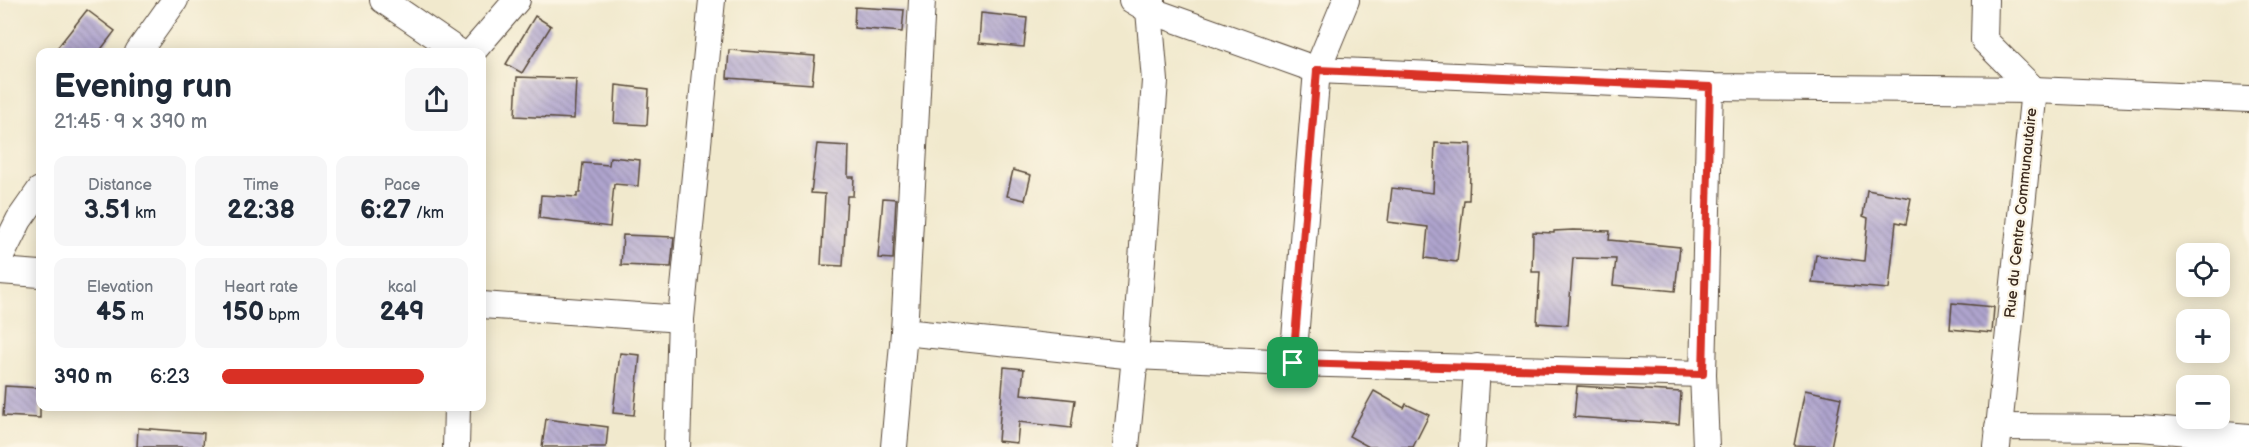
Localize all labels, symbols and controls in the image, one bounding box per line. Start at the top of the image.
text: Evening run [54,67,232,107]
button: share [405,68,468,131]
street label: Rue du Centre Communautaire [2001,107,2042,319]
text: 21:45 · 9 × 390 m [54,110,207,134]
text: Distance [88,176,152,195]
text: Time [243,176,279,195]
text: Pace [384,176,420,195]
text: 3.51 [84,195,131,226]
text: 22:38 [227,195,295,226]
text: 6:27 [360,195,411,226]
text: km [131,204,156,223]
text: /km [411,204,444,223]
map controls [2176,243,2230,429]
button: locate [2176,243,2230,297]
text: Elevation [87,278,153,297]
text: Heart rate [224,278,298,297]
text: kcal [388,278,416,297]
text: 45 [96,297,126,328]
text: 150 [222,297,264,328]
text: 249 [379,297,425,328]
text: m [126,306,144,325]
text: bpm [264,306,300,325]
button: + [2176,309,2230,363]
pin [1267,337,1318,388]
icon: arrive [1276,346,1309,379]
text: 390 m [54,365,112,389]
text: 6:23 [150,365,190,389]
button: − [2176,375,2230,429]

